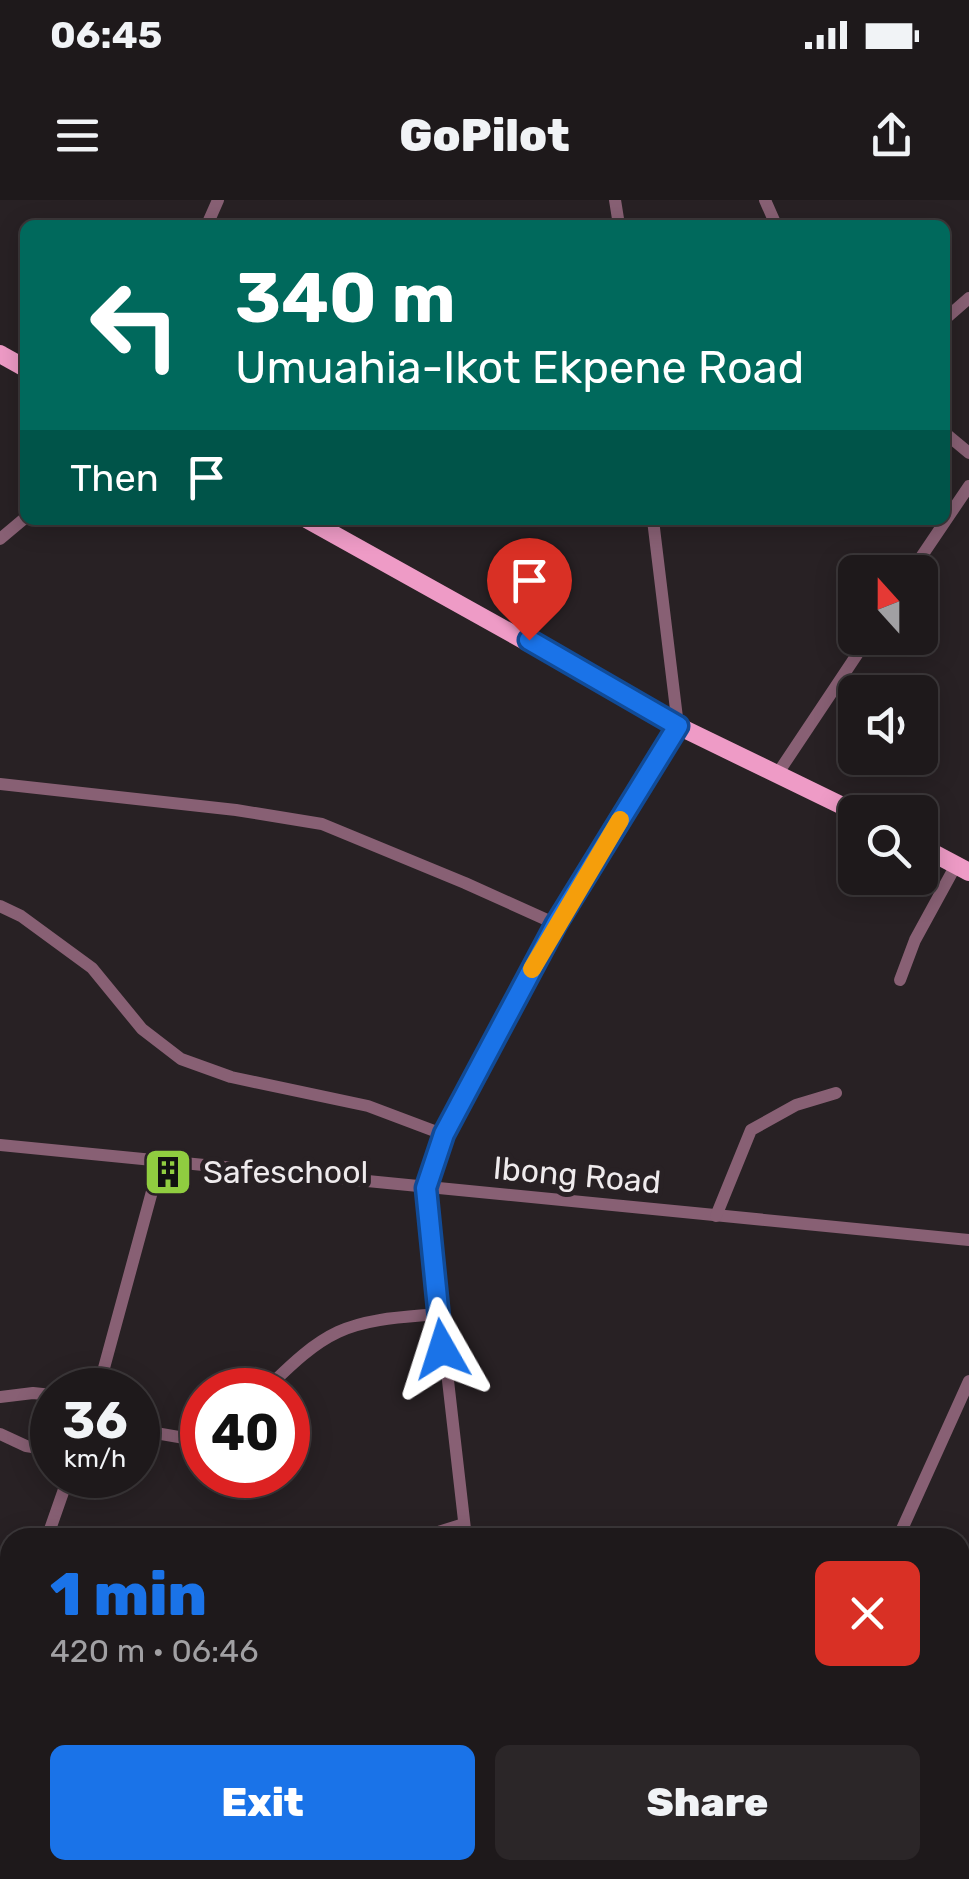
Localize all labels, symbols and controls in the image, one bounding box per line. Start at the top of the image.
text: 06:45 [50,12,162,58]
icon: menu [50,108,105,163]
icon: share [864,108,919,163]
text: GoPilot [399,109,570,162]
text: 340 m [235,257,456,340]
icon: left [70,260,200,390]
text: Umuahia-Ikot Ekpene Road [235,341,804,394]
icon: arrive [179,450,234,505]
text: Then [70,455,159,501]
pin [487,538,572,641]
icon: arrive [502,553,557,608]
north arrow [838,555,938,655]
map controls [838,555,938,895]
button: sound [838,675,938,775]
button: search [838,795,938,895]
building icon: Safeschool [142,1146,194,1198]
street label: Ibong Road [492,1149,662,1201]
place label: Safeschool [203,1153,368,1191]
position arrow [390,1297,494,1401]
speed limit sign: 40 [180,1368,310,1498]
text: 36 [62,1391,128,1451]
text: km/h [64,1444,126,1473]
text: 1 min [50,1559,207,1630]
button: close [815,1561,920,1666]
text: 420 m · 06:46 [50,1632,258,1670]
button: Exit [50,1745,475,1860]
button: Share [495,1745,920,1860]

